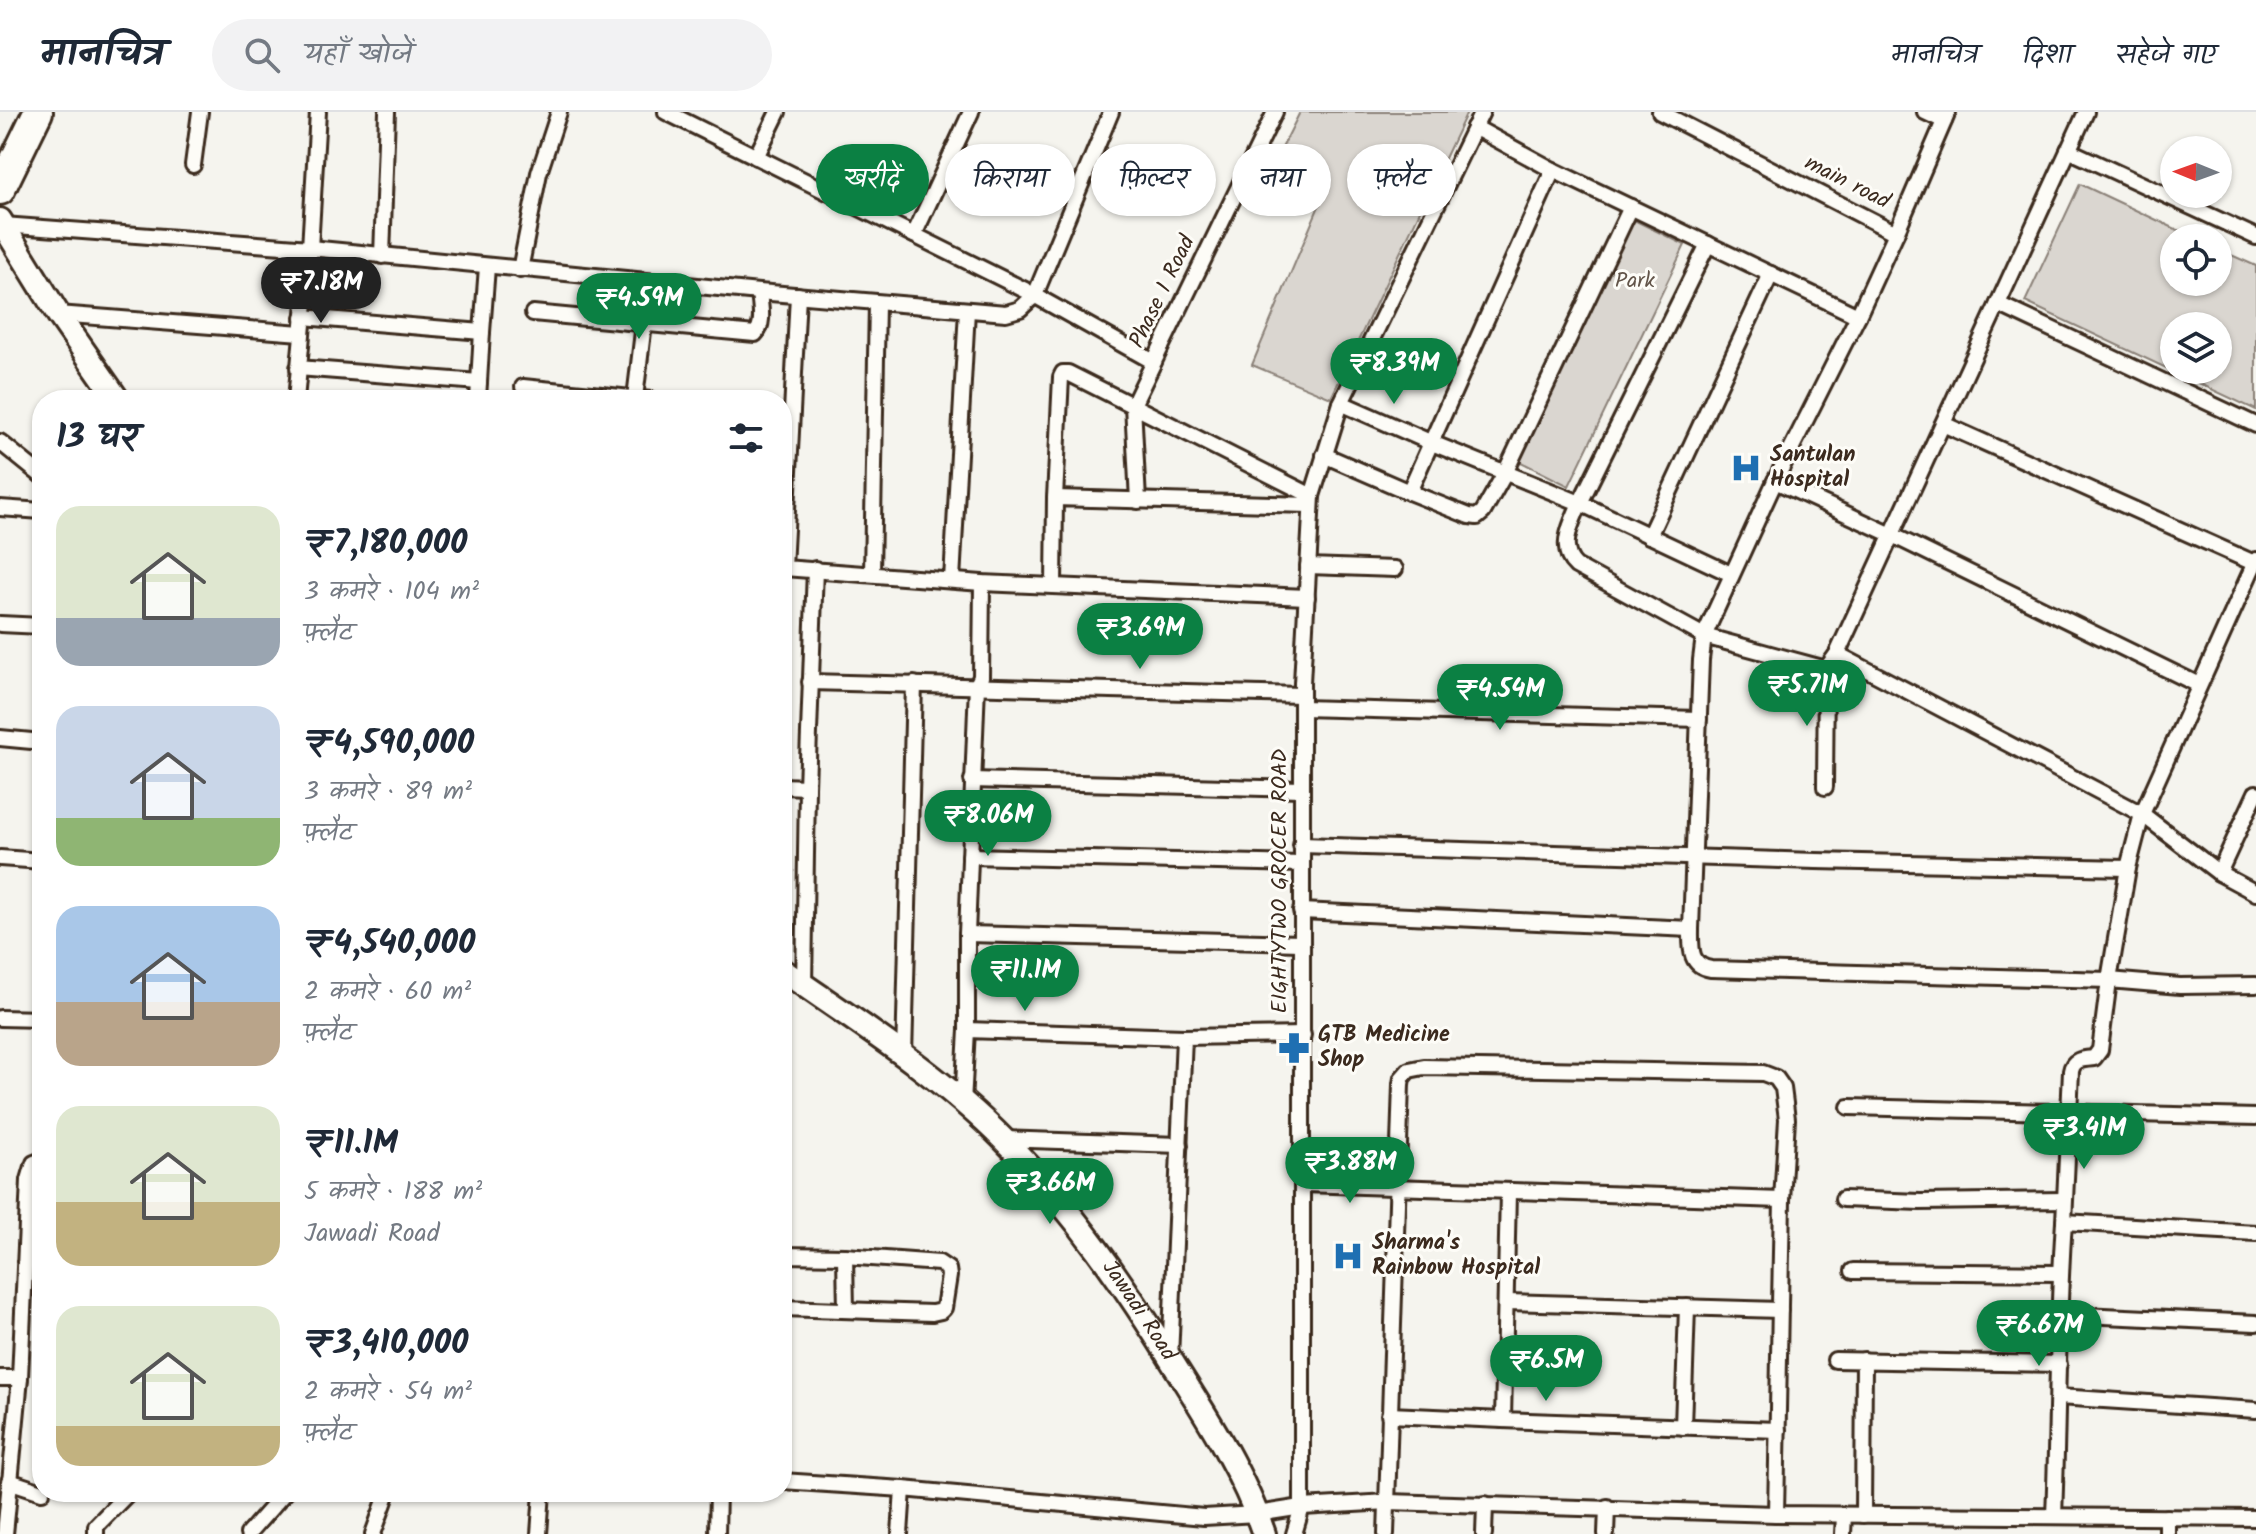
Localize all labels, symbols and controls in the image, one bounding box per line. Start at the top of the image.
search box [212,19,772,91]
text: मानचित्र [40,25,164,85]
text: यहाँ खोजें [304,31,413,79]
icon: search [240,33,284,77]
text: मानचित्र [1891,33,1978,78]
text: दिशा [2022,33,2072,78]
text: सहेजे गए [2116,33,2216,78]
north arrow [2160,136,2232,208]
map controls [2160,136,2232,384]
chip: खरीदें [816,144,929,216]
chip: किराया [945,144,1075,216]
chip: फ़िल्टर [1091,144,1216,216]
chip: नया [1232,144,1331,216]
chip: फ़्लैट [1347,144,1456,216]
street label: main road [1798,146,1897,220]
button: locate [2160,224,2232,296]
street label: Phase 1 Road [1121,229,1206,354]
pin: ₹7.18M [256,257,386,325]
text: ₹7.18M [279,262,363,304]
park label: Park [1615,264,1656,299]
pin: ₹4.59M [574,273,704,341]
text: ₹4.59M [595,278,683,320]
button: layers [2160,312,2232,384]
pin: ₹8.39M [1329,338,1459,406]
text: ₹8.39M [1348,343,1440,385]
text: 13 घर [56,411,138,465]
icon: filters [724,416,768,460]
place label: Santulan Hospital [1770,438,1855,498]
hospital icon: Santulan Hospital [1729,451,1763,485]
text: ₹7,180,000 [304,517,468,571]
icon: home [120,538,216,634]
text: 3 कमरे · 104 m² [304,571,479,613]
pin: ₹3.69M [1075,603,1205,671]
text: ₹3.69M [1095,608,1185,650]
text: फ़्लैट [304,613,354,655]
pin: ₹5.71M [1742,660,1872,728]
pin: ₹4.54M [1435,664,1565,732]
text: ₹5.71M [1766,665,1848,707]
text: ₹4.54M [1455,669,1545,711]
text: ₹4,590,000 [304,717,474,771]
icon: home [120,738,216,834]
street label: EIGHTYTWO GROCER ROAD [1263,749,1298,1013]
text: 3 कमरे · 89 m² [304,771,472,813]
pin: ₹8.06M [923,790,1053,858]
text: ₹8.06M [942,795,1034,837]
text: फ़्लैट [304,813,354,855]
text: ₹4,540,000 [304,917,475,971]
icon: home [120,938,216,1034]
pin: ₹11.1M [960,945,1090,1013]
text: ₹11.1M [989,950,1061,992]
text: 2 कमरे · 60 m² [304,971,471,1013]
text: फ़्लैट [304,1013,354,1055]
place label: GTB Medicine Shop [1318,1018,1450,1078]
pharmacy icon: GTB Medicine Shop [1277,1031,1311,1065]
pin: ₹3.41M [2019,1103,2149,1171]
text: ₹3.41M [2042,1108,2126,1150]
text: ₹11.1M [304,1117,398,1171]
pin: ₹3.88M [1285,1137,1415,1205]
icon: home [120,1138,216,1234]
text: ₹3.88M [1303,1142,1397,1184]
pin: ₹3.66M [985,1158,1115,1226]
text: ₹3.66M [1005,1163,1095,1205]
text: 5 कमरे · 188 m² [304,1171,482,1213]
text: Jawadi Road [304,1213,440,1255]
place label: Sharma's Rainbow Hospital [1372,1226,1540,1286]
hospital icon: Sharma's Rainbow Hospital [1331,1239,1365,1273]
street label: Jawadi Road [1093,1253,1186,1369]
pin: ₹6.67M [1974,1300,2104,1368]
text: ₹6.67M [1995,1305,2083,1347]
text: ₹3,410,000 [304,1317,469,1371]
pin: ₹6.5M [1490,1335,1602,1403]
icon: home [120,1338,216,1434]
text: ₹6.5M [1508,1340,1584,1382]
text: 2 कमरे · 54 m² [304,1371,472,1413]
text: फ़्लैट [304,1413,354,1455]

